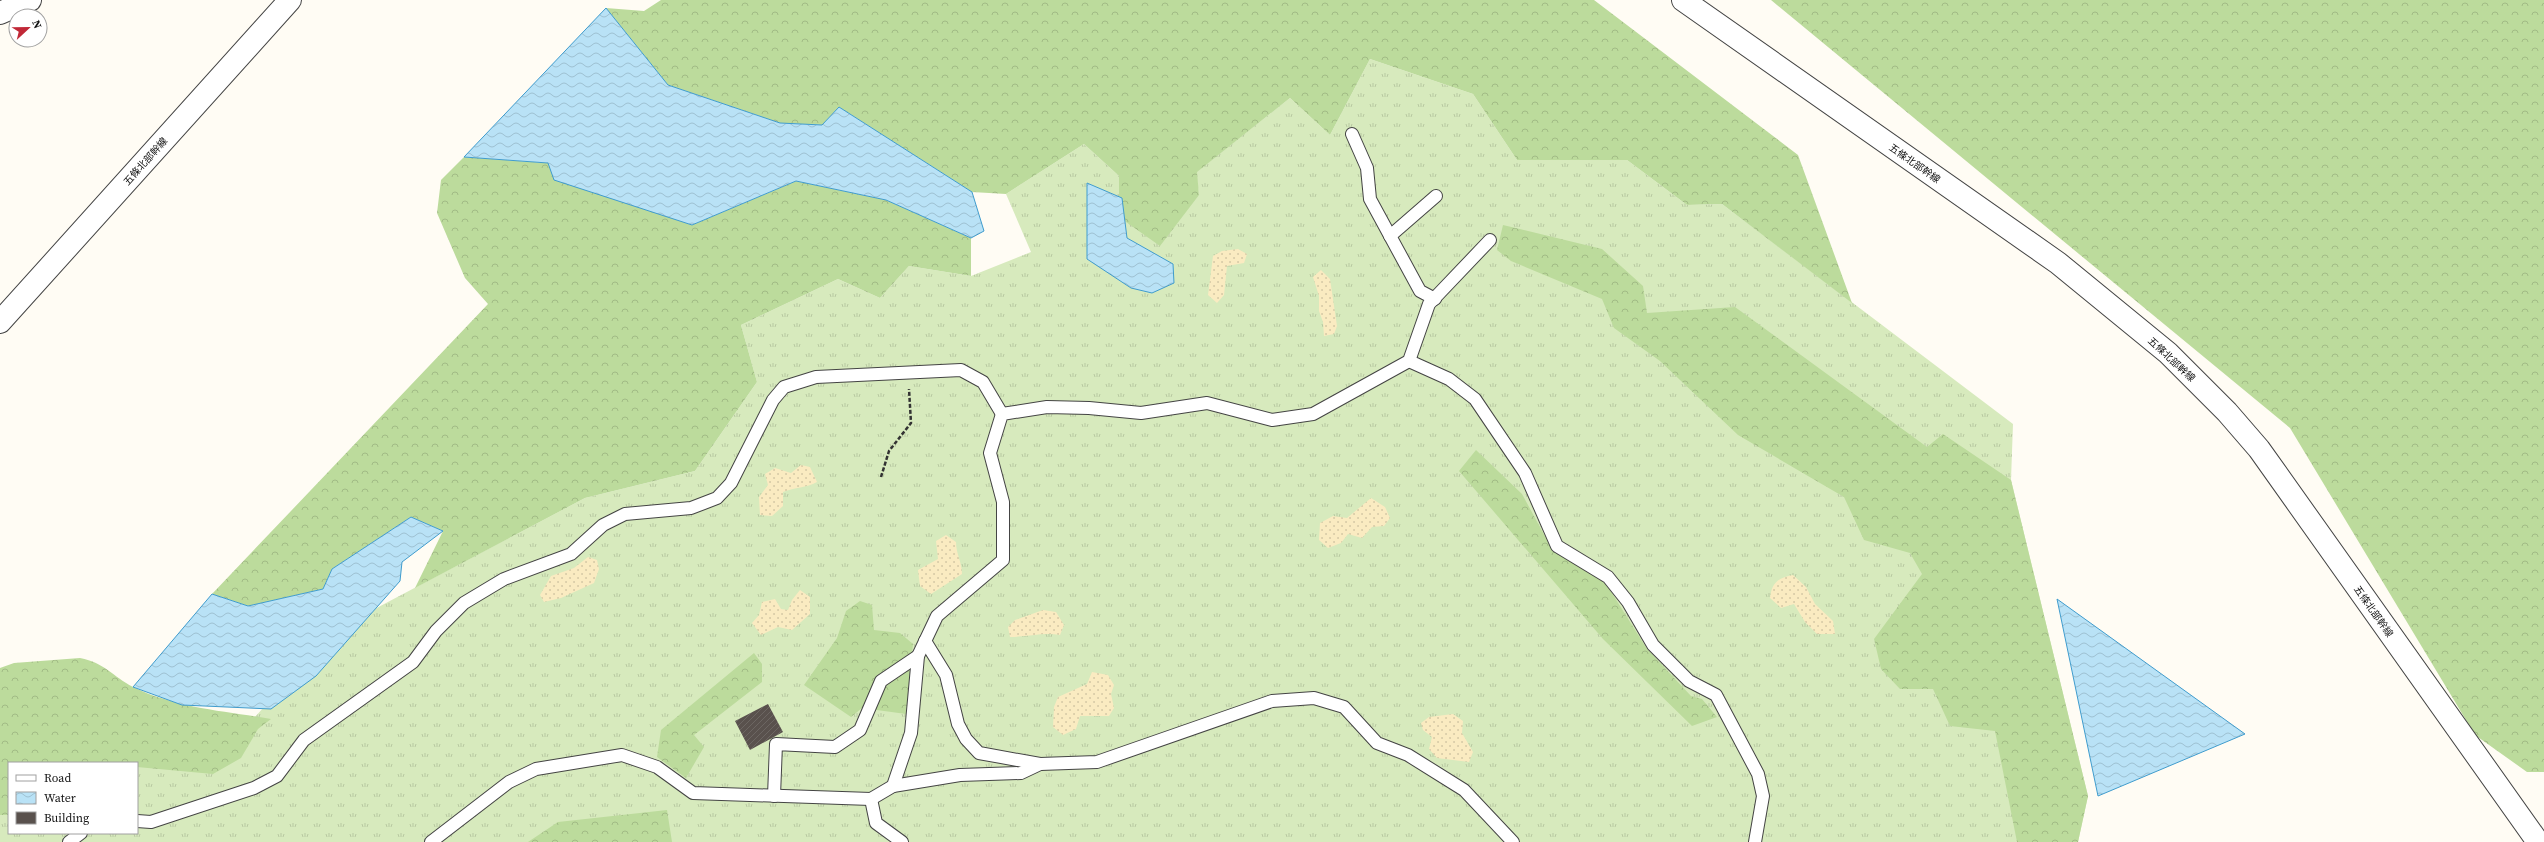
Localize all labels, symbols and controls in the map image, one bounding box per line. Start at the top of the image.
north arrow [8,8,48,48]
text: N [28,18,45,31]
street label: 五條北部幹線 [120,135,170,188]
street label: 五條北部幹線 [1886,141,1943,186]
street label: 五條北部幹線 [2145,334,2198,385]
street label: 五條北部幹線 [2351,583,2396,640]
legend [8,762,138,834]
text: Road [44,770,71,786]
text: Water [44,790,76,806]
text: Building [44,810,89,826]

